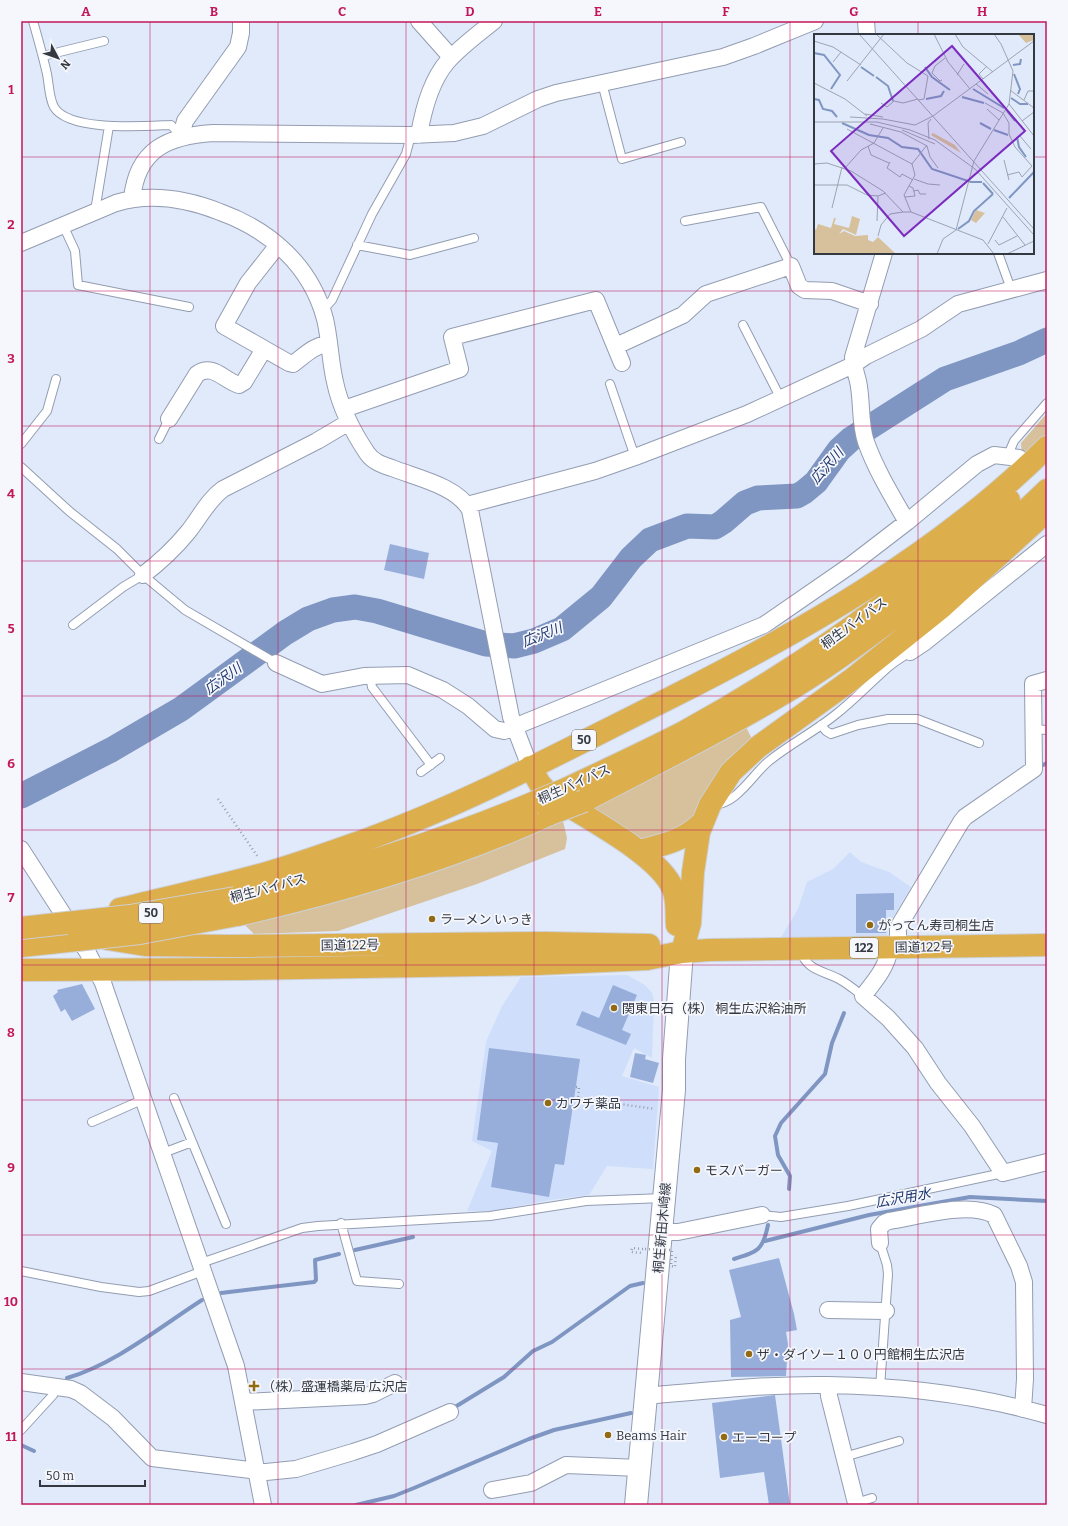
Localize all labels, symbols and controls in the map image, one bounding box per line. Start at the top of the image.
text: A [81,4,91,19]
text: B [210,4,218,19]
text: C [338,4,346,19]
text: D [465,4,475,19]
text: E [594,4,602,19]
text: F [722,4,730,19]
text: G [849,4,859,19]
text: H [977,4,987,19]
inset map [814,34,1034,254]
north arrow [38,38,78,78]
text: N [57,57,73,72]
text: 1 [8,82,14,97]
text: 2 [7,217,15,232]
text: 3 [7,351,15,366]
water label: 広沢川 [807,443,849,487]
text: 4 [7,486,15,501]
street label: 桐生バイパス [818,594,890,652]
water label: 広沢川 [519,619,567,651]
text: 5 [7,621,15,636]
water label: 広沢川 [201,659,247,698]
road number: 50 [572,730,596,750]
text: 6 [7,756,15,771]
street label: 桐生バイパス [535,761,613,807]
street label: 桐生バイパス [229,871,307,905]
text: 7 [8,890,15,905]
road number: 50 [139,903,163,923]
place label: ラーメン いっき [440,912,533,927]
marker: ラーメン いっき [427,914,437,924]
place label: がってん寿司桐生店 [878,918,994,933]
marker: がってん寿司桐生店 [865,920,875,930]
street label: 国道122号 [321,937,379,953]
road number: 122 [850,938,878,958]
street label: 国道122号 [895,939,953,955]
place label: 関東日石（株） 桐生広沢給油所 [622,1001,807,1016]
marker: 関東日石（株） 桐生広沢給油所 [609,1003,619,1013]
text: 8 [7,1025,15,1040]
place label: カワチ薬品 [556,1096,621,1111]
marker: カワチ薬品 [543,1098,553,1108]
text: 9 [7,1160,15,1175]
place label: モスバーガー [705,1163,783,1178]
marker: モスバーガー [692,1165,702,1175]
street label: 桐生新田木崎線 [651,1182,673,1274]
water label: 広沢用水 [874,1184,934,1211]
text: 10 [4,1294,18,1309]
place label: ザ・ダイソー１００円館桐生広沢店 [757,1347,965,1362]
marker: ザ・ダイソー１００円館桐生広沢店 [744,1349,754,1359]
place label: （株）盛運橋薬局 広沢店 [262,1379,408,1394]
marker: （株）盛運橋薬局 広沢店 [249,1381,259,1391]
place label: Beams Hair [616,1428,687,1443]
text: 11 [5,1429,17,1444]
marker: Beams Hair [603,1430,613,1440]
place label: エーコープ [732,1430,796,1445]
marker: エーコープ [719,1432,729,1442]
scale bar [40,1462,145,1488]
text: 50 m [46,1469,75,1483]

